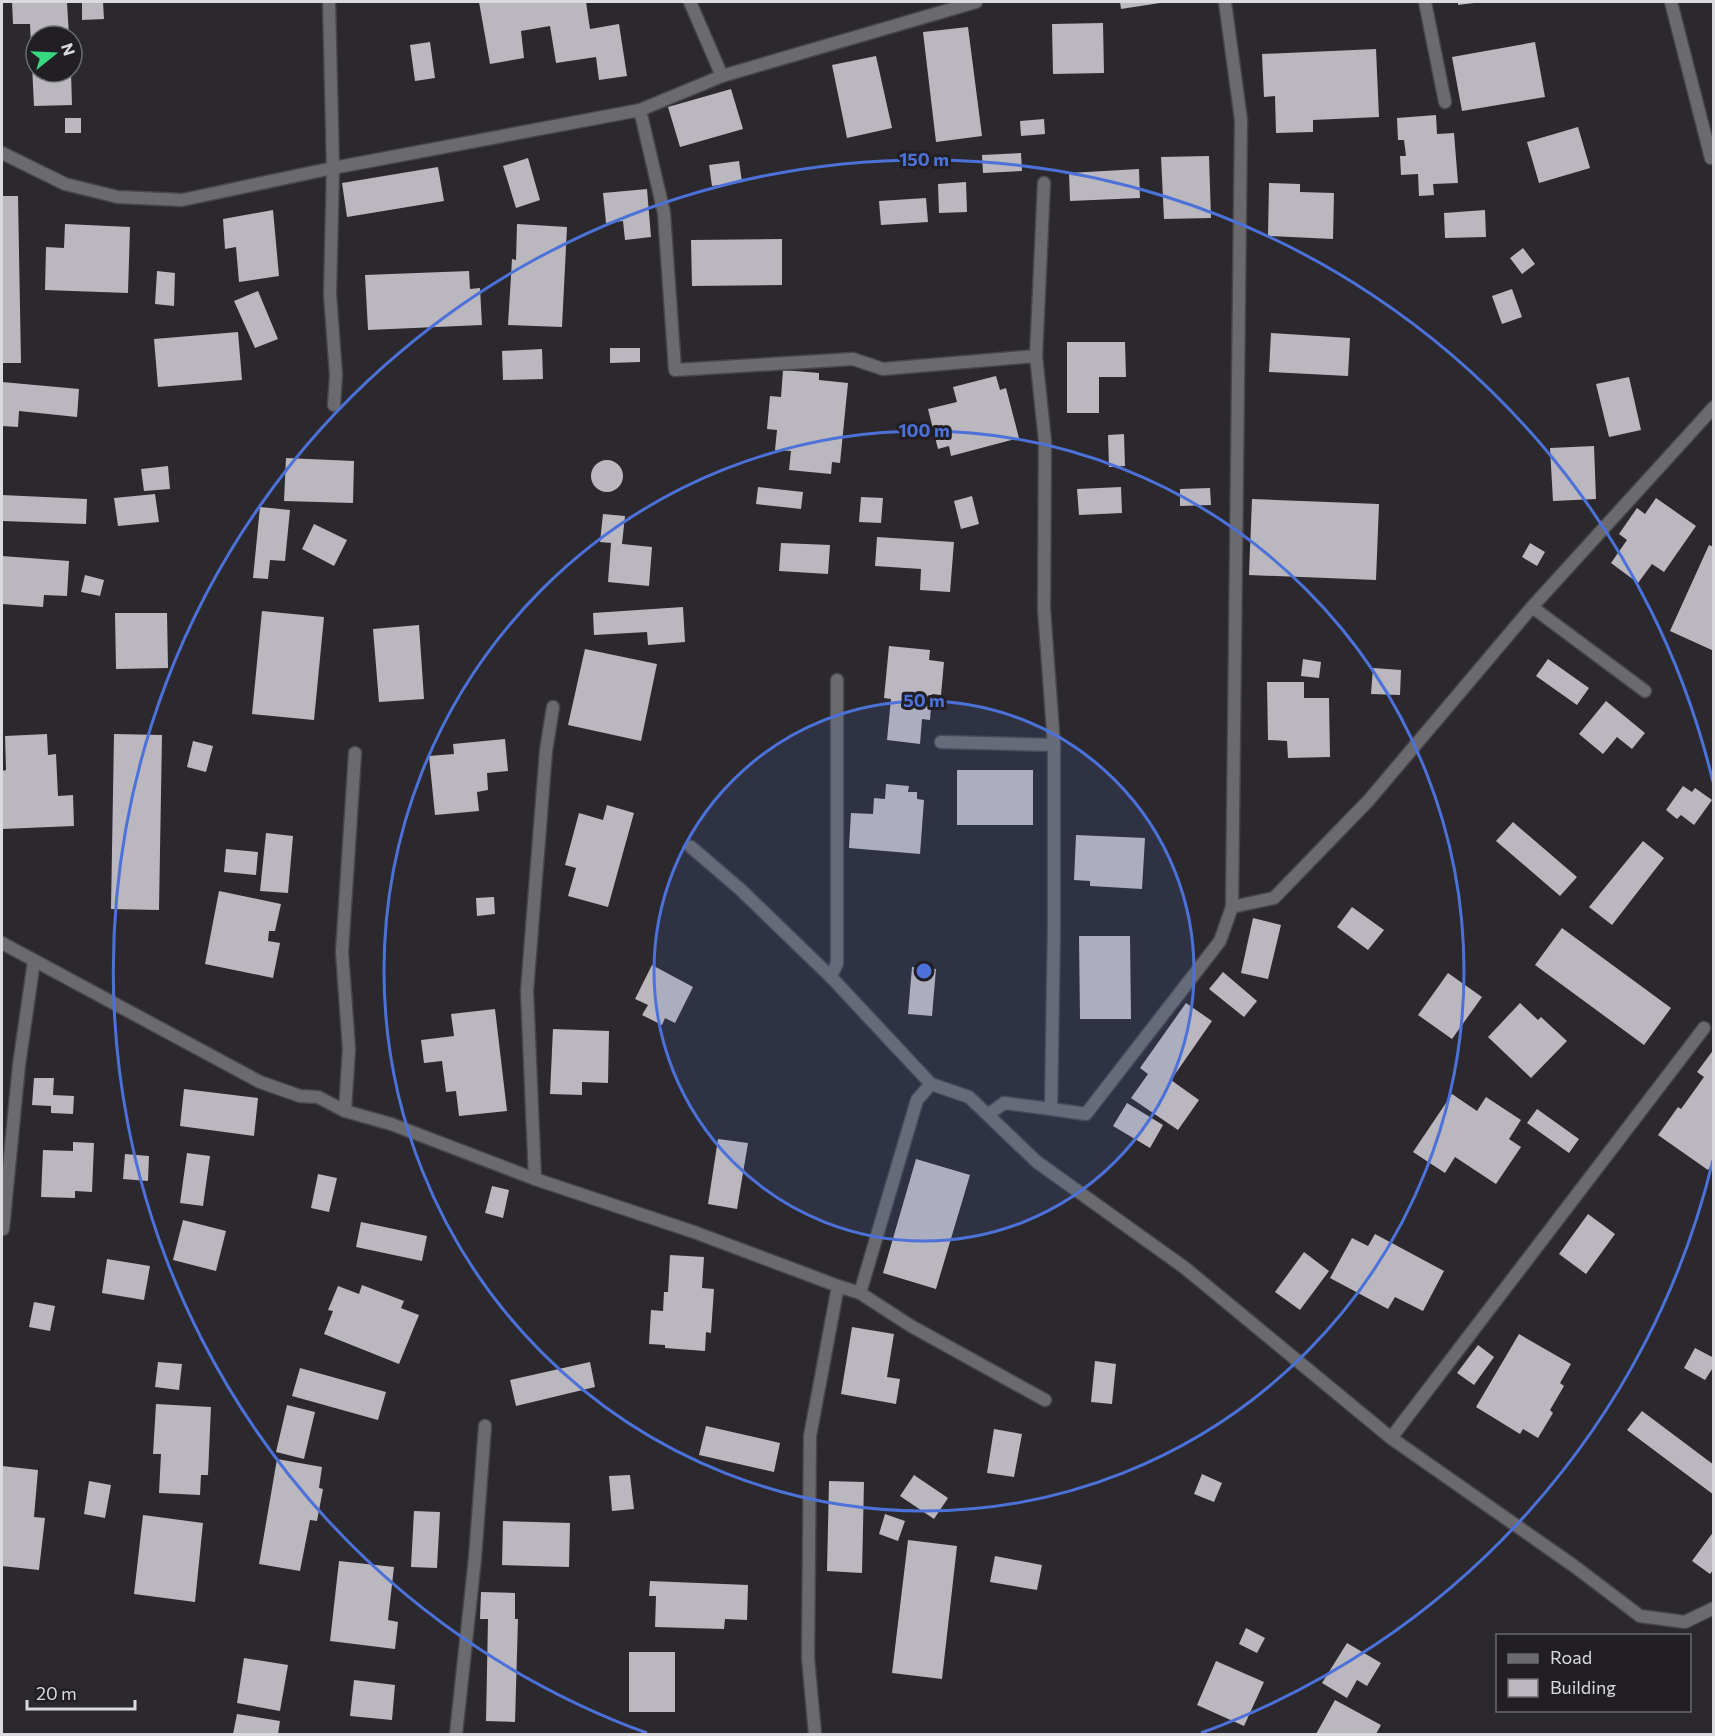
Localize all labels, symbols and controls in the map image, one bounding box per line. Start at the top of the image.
north arrow [24,24,84,84]
text: N [58,41,80,58]
text: 150 m [899,148,949,170]
text: 100 m [898,419,950,441]
text: 50 m [903,689,945,711]
centre of rings [914,961,934,981]
legend [1496,1634,1691,1712]
text: Road [1550,1646,1592,1668]
scale bar [27,1673,135,1711]
text: Building [1550,1676,1616,1698]
text: 20 m [36,1682,77,1704]

